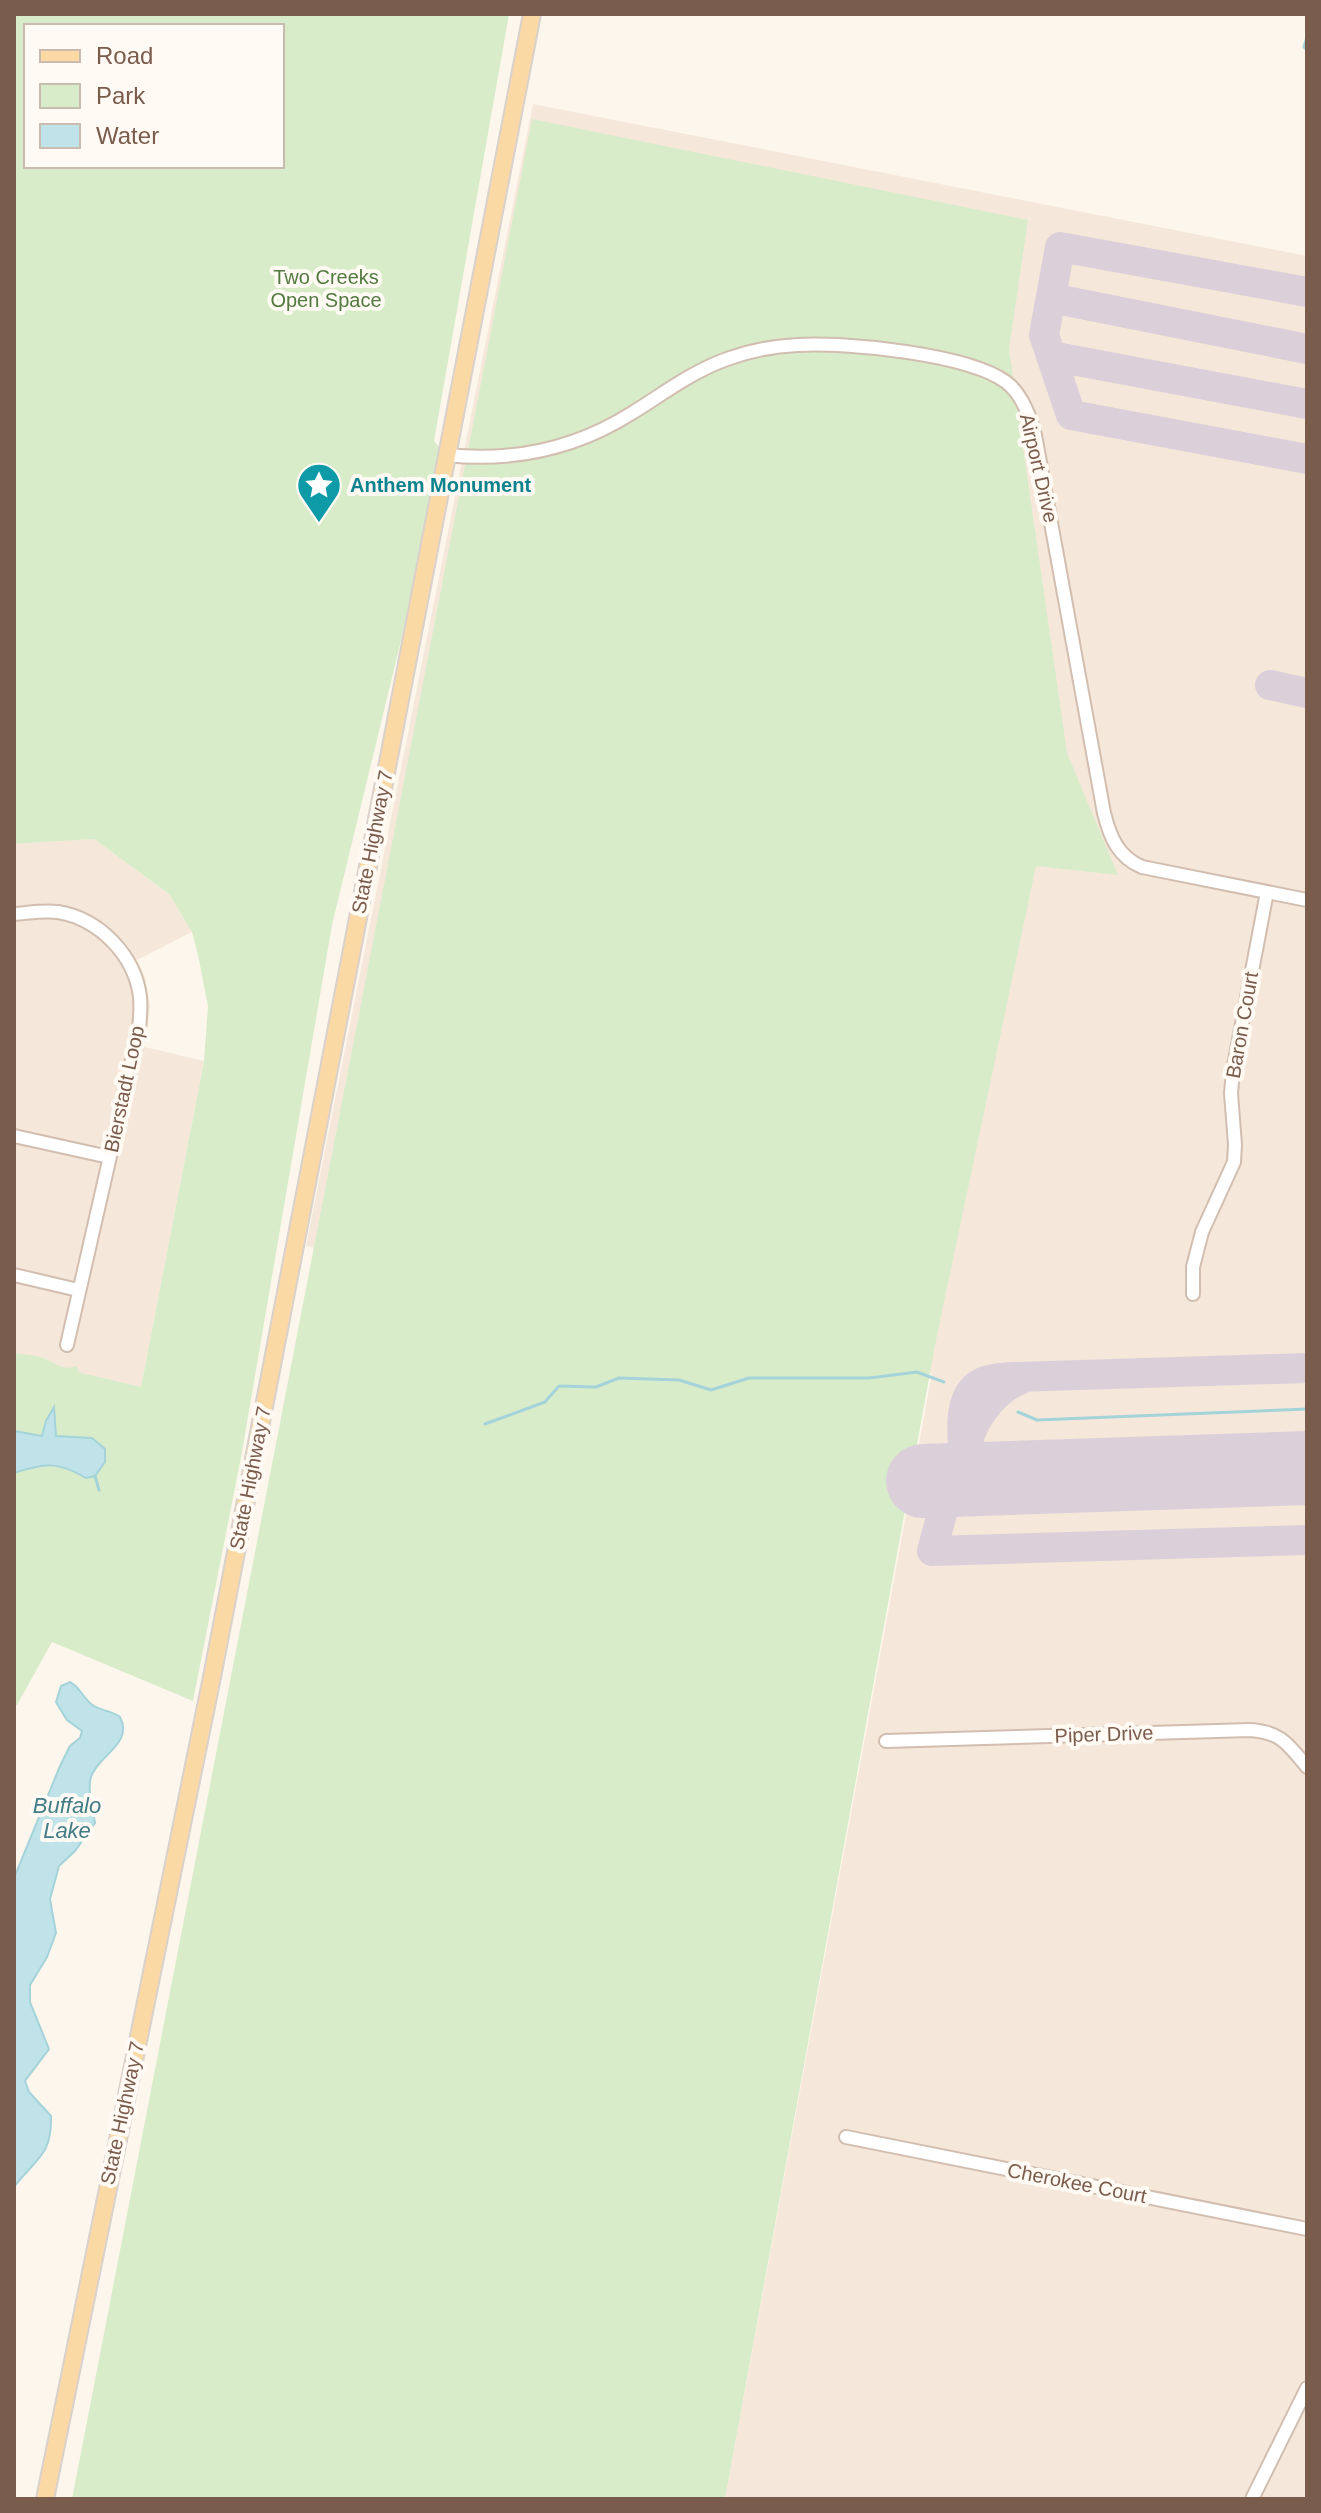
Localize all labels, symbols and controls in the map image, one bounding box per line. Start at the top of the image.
legend [24,24,284,168]
text: Road [96,42,153,69]
text: Park [96,82,146,109]
text: Water [96,122,159,149]
park label: Two Creeks Open Space [270,266,382,311]
street label: Airport Drive [1016,411,1062,525]
place icon: Anthem Monument [295,461,343,524]
place label: Anthem Monument [350,474,531,496]
street label: State Highway 7 [347,768,397,916]
street label: Baron Court [1222,970,1262,1080]
street label: Bierstadt Loop [100,1024,148,1154]
street label: State Highway 7 [225,1404,275,1552]
street label: Piper Drive [1054,1721,1154,1747]
water label: Buffalo Lake [33,1793,101,1843]
street label: State Highway 7 [96,2039,148,2187]
street label: Cherokee Court [1006,2159,1149,2207]

